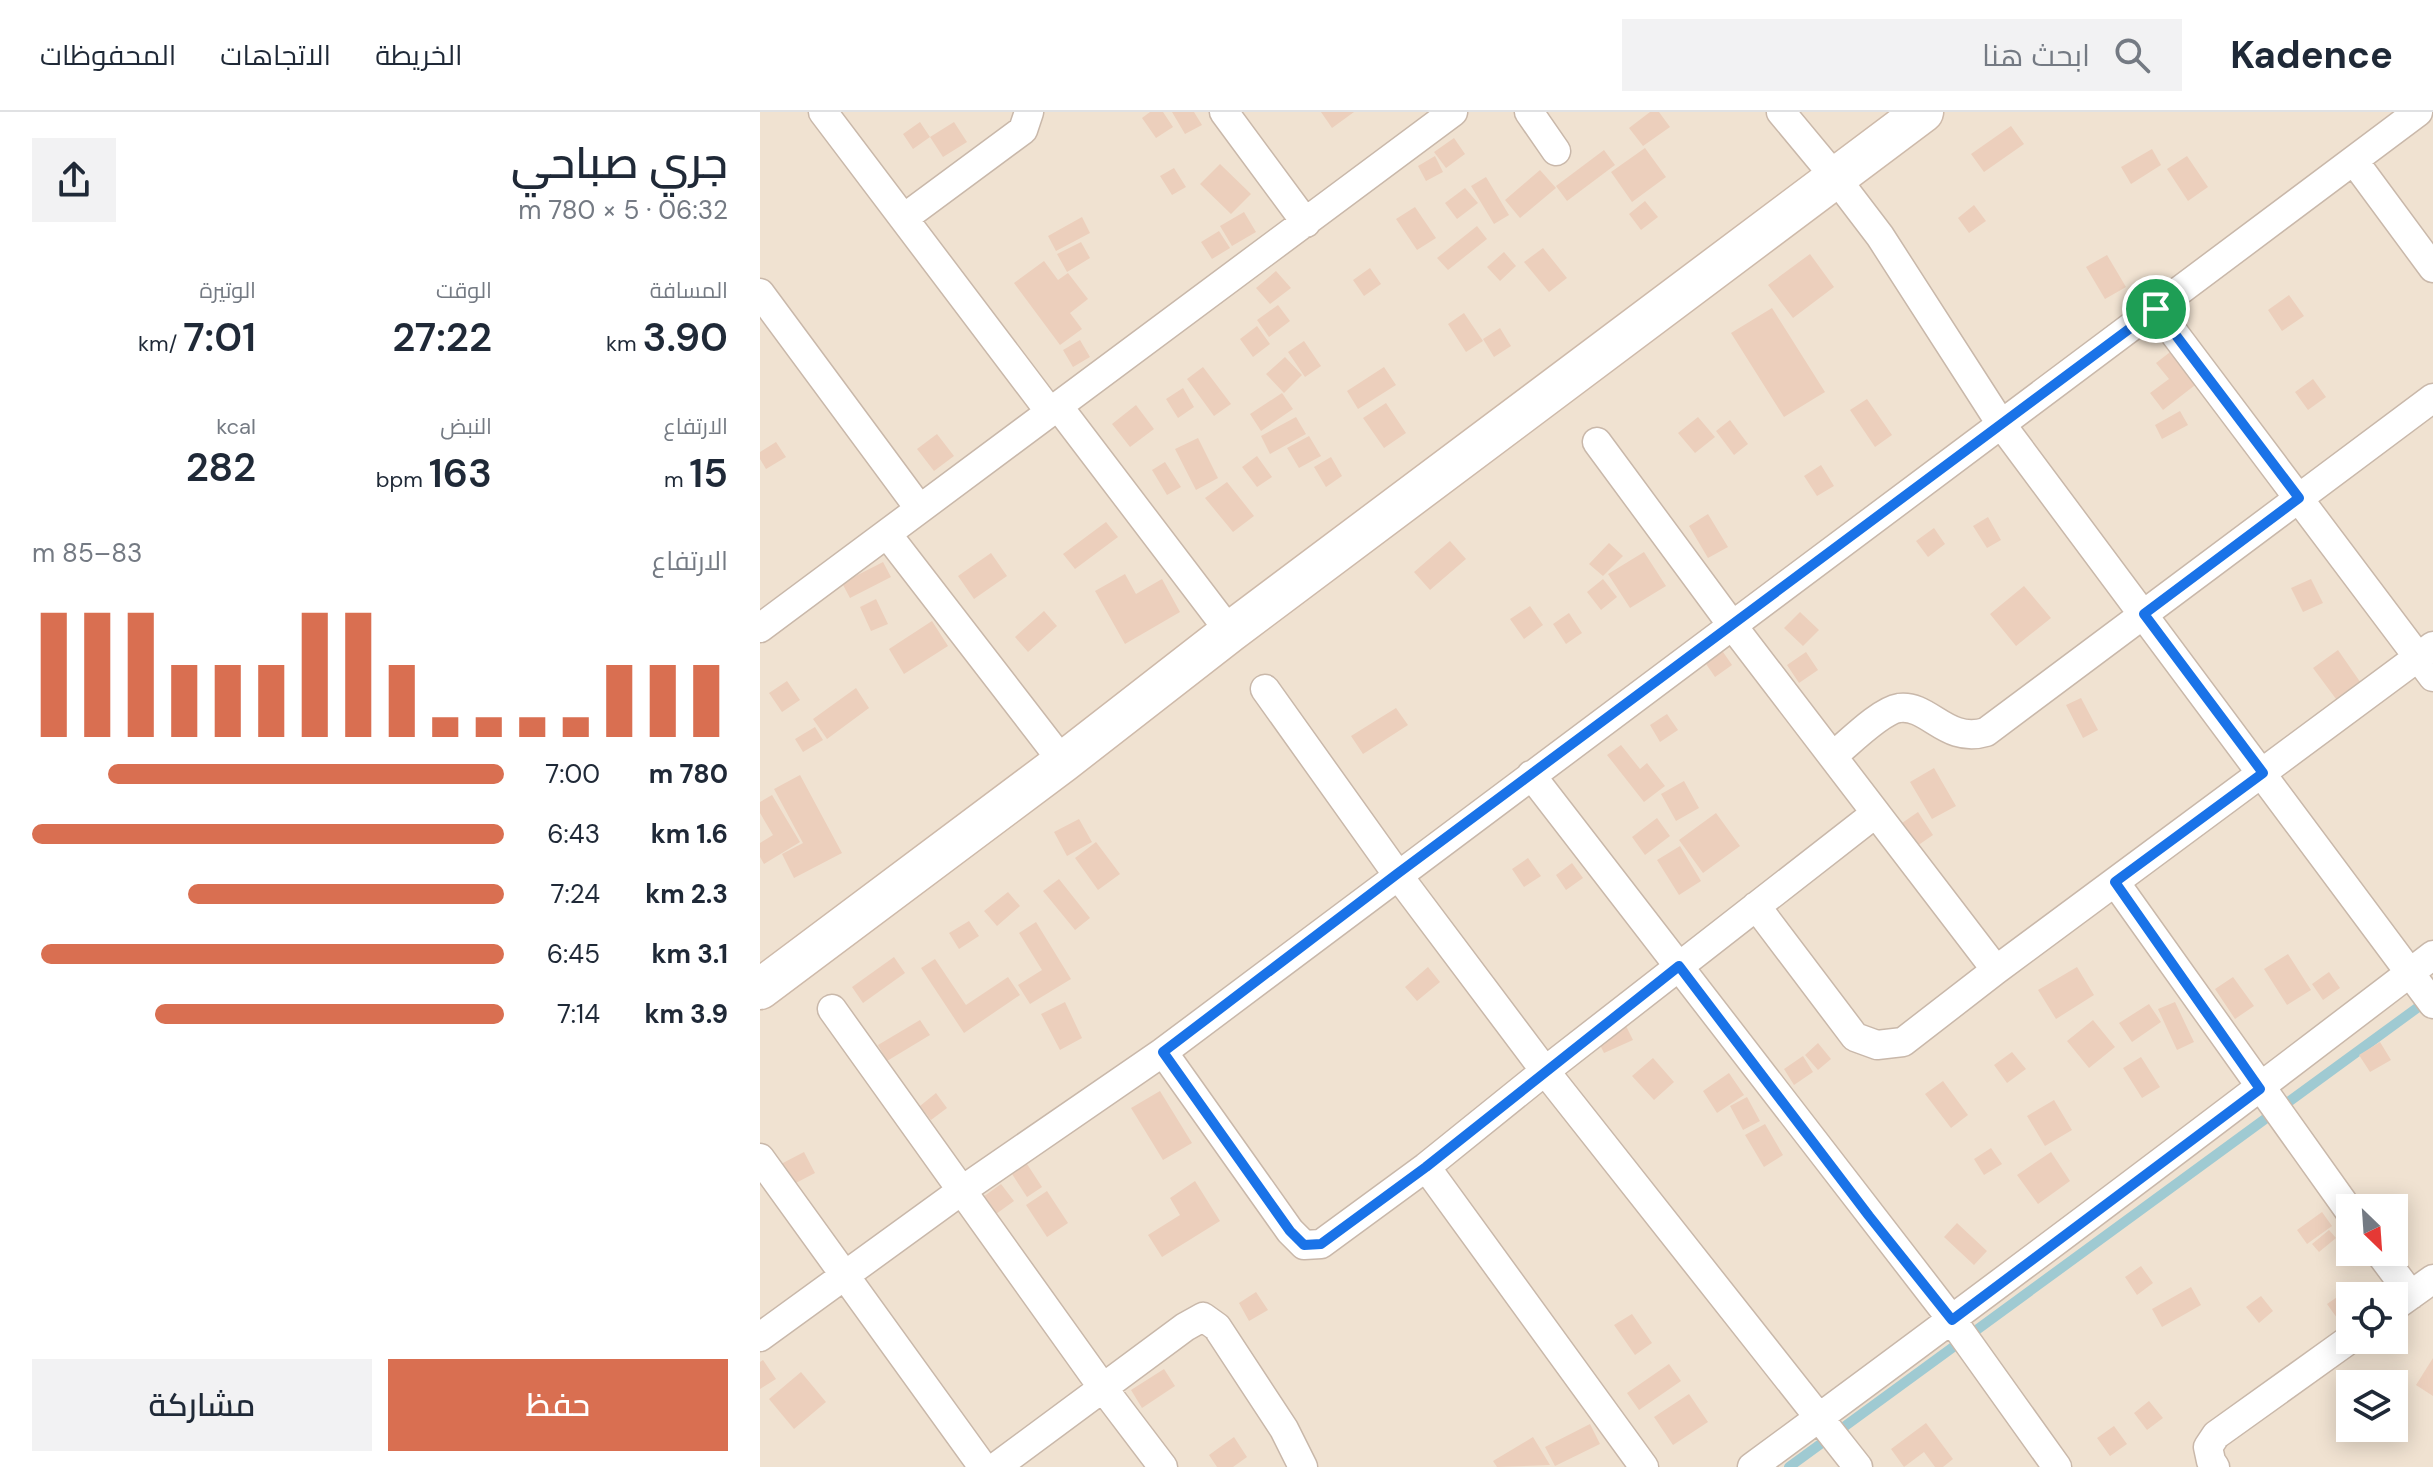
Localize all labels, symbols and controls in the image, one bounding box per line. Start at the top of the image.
search box [1622,19,2182,91]
text: Kadence [2230,30,2393,80]
icon: search [2110,33,2154,77]
text: ابحث هنا [1982,36,2090,75]
text: المحفوظات [40,37,176,74]
text: الاتجاهات [220,37,331,74]
text: الخريطة [375,37,463,74]
text: جري صباحي [511,134,728,192]
button: share [32,138,116,222]
text: 06:32 · 5 × 780 m [518,193,728,227]
pin [2122,275,2190,343]
text: الوتيرة [200,276,256,305]
text: الوقت [436,276,492,305]
text: المسافة [650,276,728,305]
icon: arrive [2134,287,2178,331]
text: 7:01 [183,311,256,363]
text: 27:22 [392,311,492,363]
text: 3.90 [643,311,728,363]
text: /km [138,329,183,358]
text: km [606,329,643,358]
text: kcal [216,412,256,441]
text: النبض [440,412,492,441]
text: الارتفاع [664,412,728,441]
text: 282 [186,441,256,493]
text: 163 [429,447,492,499]
text: 15 [689,447,728,499]
text: bpm [376,465,429,494]
text: m [664,465,689,494]
text: 83–85 m [32,536,142,570]
text: الارتفاع [652,544,728,578]
text: 7:00 [545,757,600,791]
text: 780 m [649,757,728,791]
text: 6:43 [547,817,600,851]
text: 1.6 km [651,817,728,851]
text: 7:24 [551,877,600,911]
text: 2.3 km [645,877,728,911]
text: 6:45 [547,937,600,971]
text: 3.1 km [652,937,728,971]
text: 7:14 [557,997,600,1031]
text: 3.9 km [644,997,728,1031]
north arrow [2336,1194,2408,1266]
map controls [2336,1194,2408,1442]
button: locate [2336,1282,2408,1354]
button: مشاركة [32,1359,372,1451]
button: حفظ [388,1359,728,1451]
button: layers [2336,1370,2408,1442]

